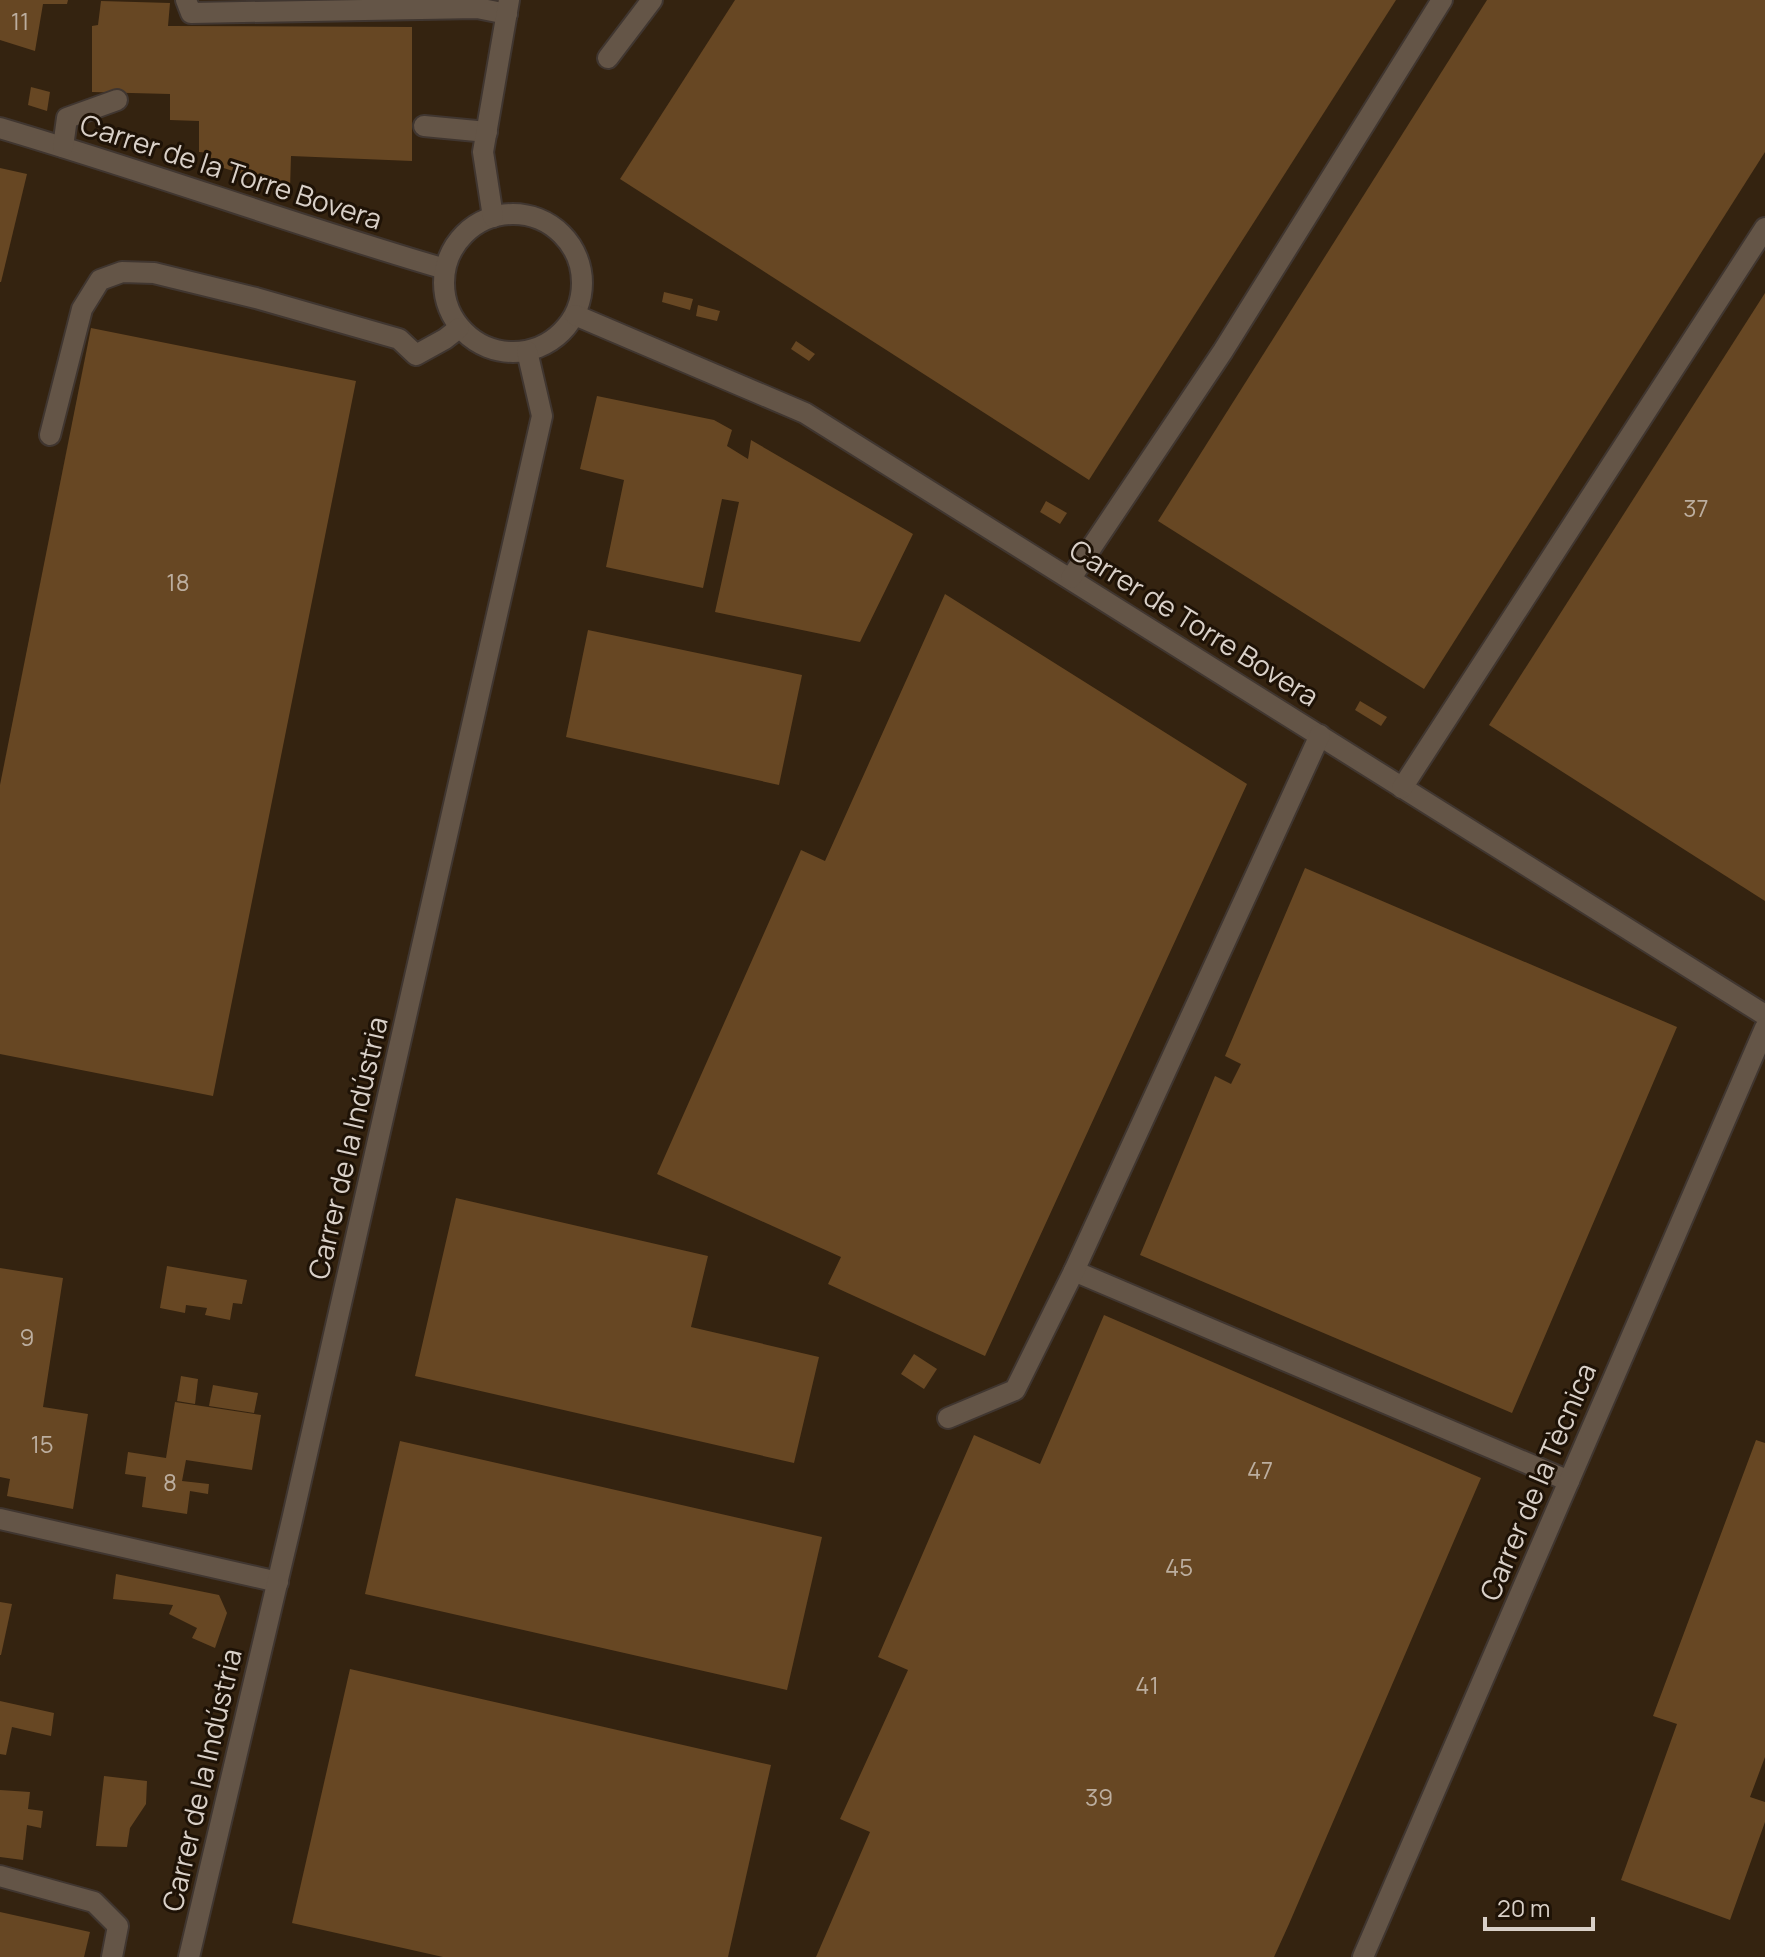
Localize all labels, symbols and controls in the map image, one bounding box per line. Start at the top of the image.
house number: 11 [11,4,29,37]
street label: Carrer de la Torre Bovera [76,104,387,238]
house number: 37 [1683,491,1709,524]
street label: Carrer de Torre Bovera [1063,530,1326,714]
house number: 18 [166,565,190,598]
street label: Carrer de la Indústria [298,1013,396,1283]
house number: 9 [20,1320,34,1353]
street label: Carrer de la Tècnica [1470,1357,1604,1606]
house number: 15 [30,1427,54,1460]
house number: 47 [1247,1453,1273,1486]
house number: 8 [163,1465,177,1498]
house number: 45 [1165,1550,1193,1583]
street label: Carrer de la Indústria [152,1645,250,1915]
house number: 41 [1135,1668,1159,1701]
house number: 39 [1085,1780,1113,1813]
scale bar [1485,1881,1593,1931]
text: 20 m [1497,1891,1550,1924]

